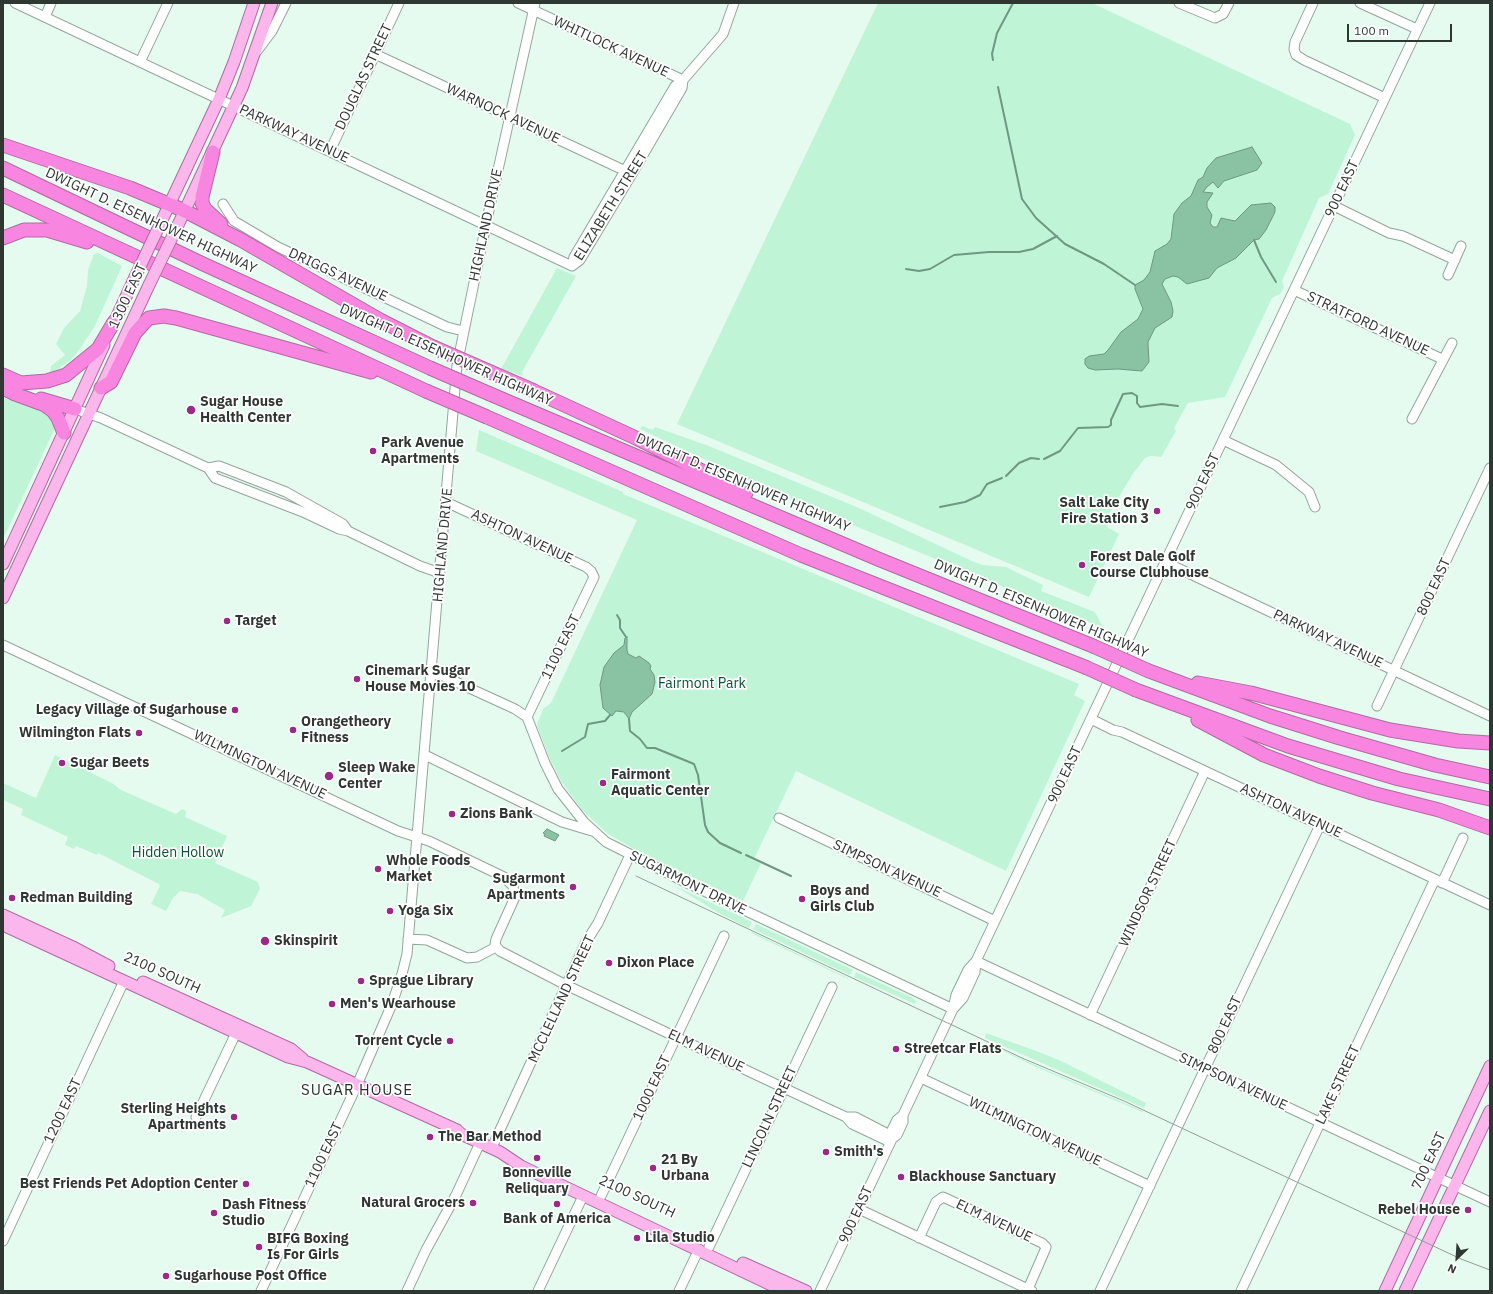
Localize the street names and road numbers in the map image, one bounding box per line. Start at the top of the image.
street label: WHITLOCK AVENUE [550,13,672,81]
street label: DOUGLAS STREET [332,21,396,133]
street label: WARNOCK AVENUE [443,80,563,148]
street label: PARKWAY AVENUE [236,101,352,167]
street label: ELIZABETH STREET [571,148,651,264]
street label: 900 EAST [1321,158,1363,220]
street label: DWIGHT D. EISENHOWER HIGHWAY [43,165,259,277]
street label: HIGHLAND DRIVE [466,167,506,283]
street label: DRIGGS AVENUE [286,245,390,305]
street label: 1300 EAST [106,261,150,331]
street label: STRATFORD AVENUE [1304,288,1432,360]
street label: DWIGHT D. EISENHOWER HIGHWAY [337,300,555,410]
street label: DWIGHT D. EISENHOWER HIGHWAY [633,430,853,536]
street label: 900 EAST [1182,451,1224,513]
street label: HIGHLAND DRIVE [430,487,456,603]
street label: ASHTON AVENUE [468,506,576,568]
street label: DWIGHT D. EISENHOWER HIGHWAY [931,556,1151,662]
street label: 800 EAST [1413,556,1455,618]
street label: PARKWAY AVENUE [1270,606,1386,672]
street label: 1100 EAST [538,612,584,682]
street label: WILMINGTON AVENUE [191,727,329,803]
street label: 900 EAST [1044,744,1086,806]
street label: ASHTON AVENUE [1237,780,1345,842]
street label: WINDSOR STREET [1116,836,1180,950]
street label: SIMPSON AVENUE [830,837,944,901]
street label: SUGARMONT DRIVE [627,847,749,919]
street label: MCCLELLAND STREET [525,933,599,1065]
street label: 2100 SOUTH [121,949,203,997]
street label: 800 EAST [1204,994,1246,1056]
street label: ELM AVENUE [665,1026,747,1076]
street label: LAKE STREET [1312,1043,1364,1127]
street label: SIMPSON AVENUE [1176,1050,1290,1114]
street label: 1000 EAST [630,1053,674,1123]
street label: LINCOLN STREET [739,1063,801,1171]
street label: 1200 EAST [41,1076,85,1146]
street label: WILMINGTON AVENUE [966,1094,1104,1170]
street label: 1100 EAST [302,1120,346,1190]
street label: 700 EAST [1408,1130,1450,1192]
street label: 2100 SOUTH [596,1172,678,1222]
street label: 900 EAST [835,1184,877,1246]
street label: ELM AVENUE [953,1196,1035,1246]

